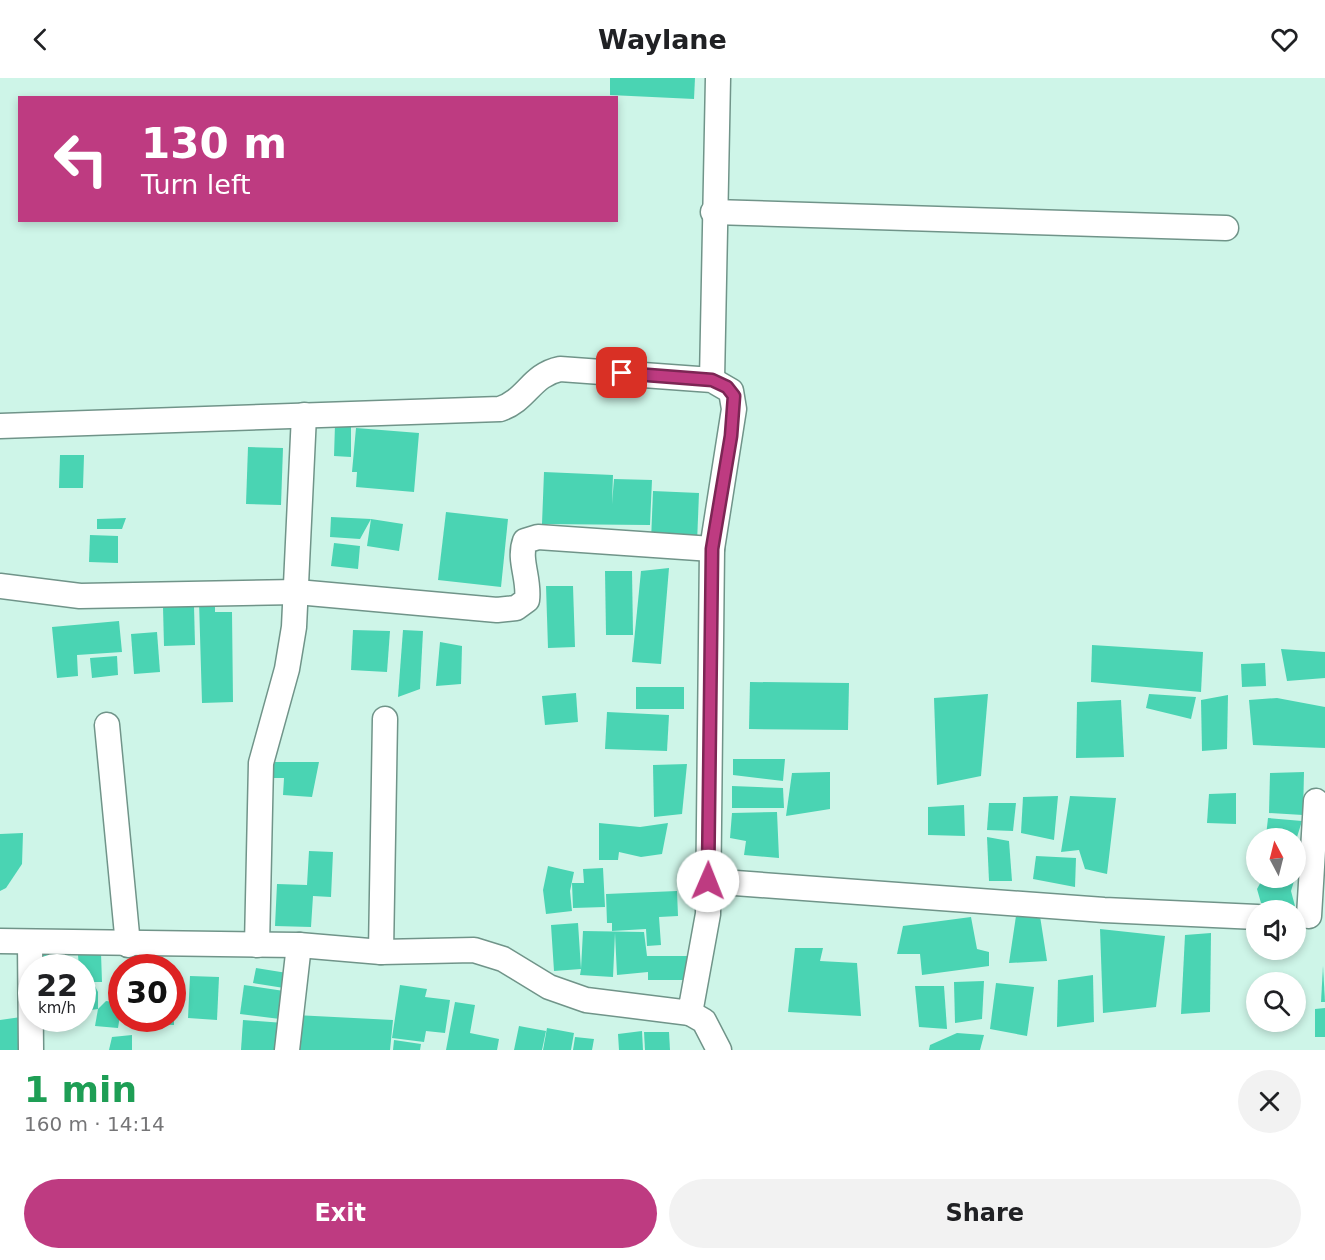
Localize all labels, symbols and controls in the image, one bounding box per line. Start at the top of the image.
icon: back [24,23,57,56]
icon: heart [1268,23,1301,56]
text: Waylane [598,24,727,55]
text: 130 m [141,119,287,168]
icon: left [42,120,120,198]
text: Turn left [141,169,251,200]
pin [596,347,647,398]
icon: arrive [605,356,638,389]
north arrow [1246,828,1306,888]
map controls [1246,828,1306,1032]
position arrow [676,849,740,913]
button: sound [1246,900,1306,960]
speed limit sign: 30 [108,954,186,1032]
text: 22 [36,968,78,1003]
button: search [1246,972,1306,1032]
text: km/h [38,999,76,1017]
text: 1 min [24,1069,137,1110]
button: close [1238,1070,1301,1133]
text: 160 m · 14:14 [24,1112,165,1136]
button: Exit [24,1179,657,1248]
button: Share [669,1179,1301,1248]

